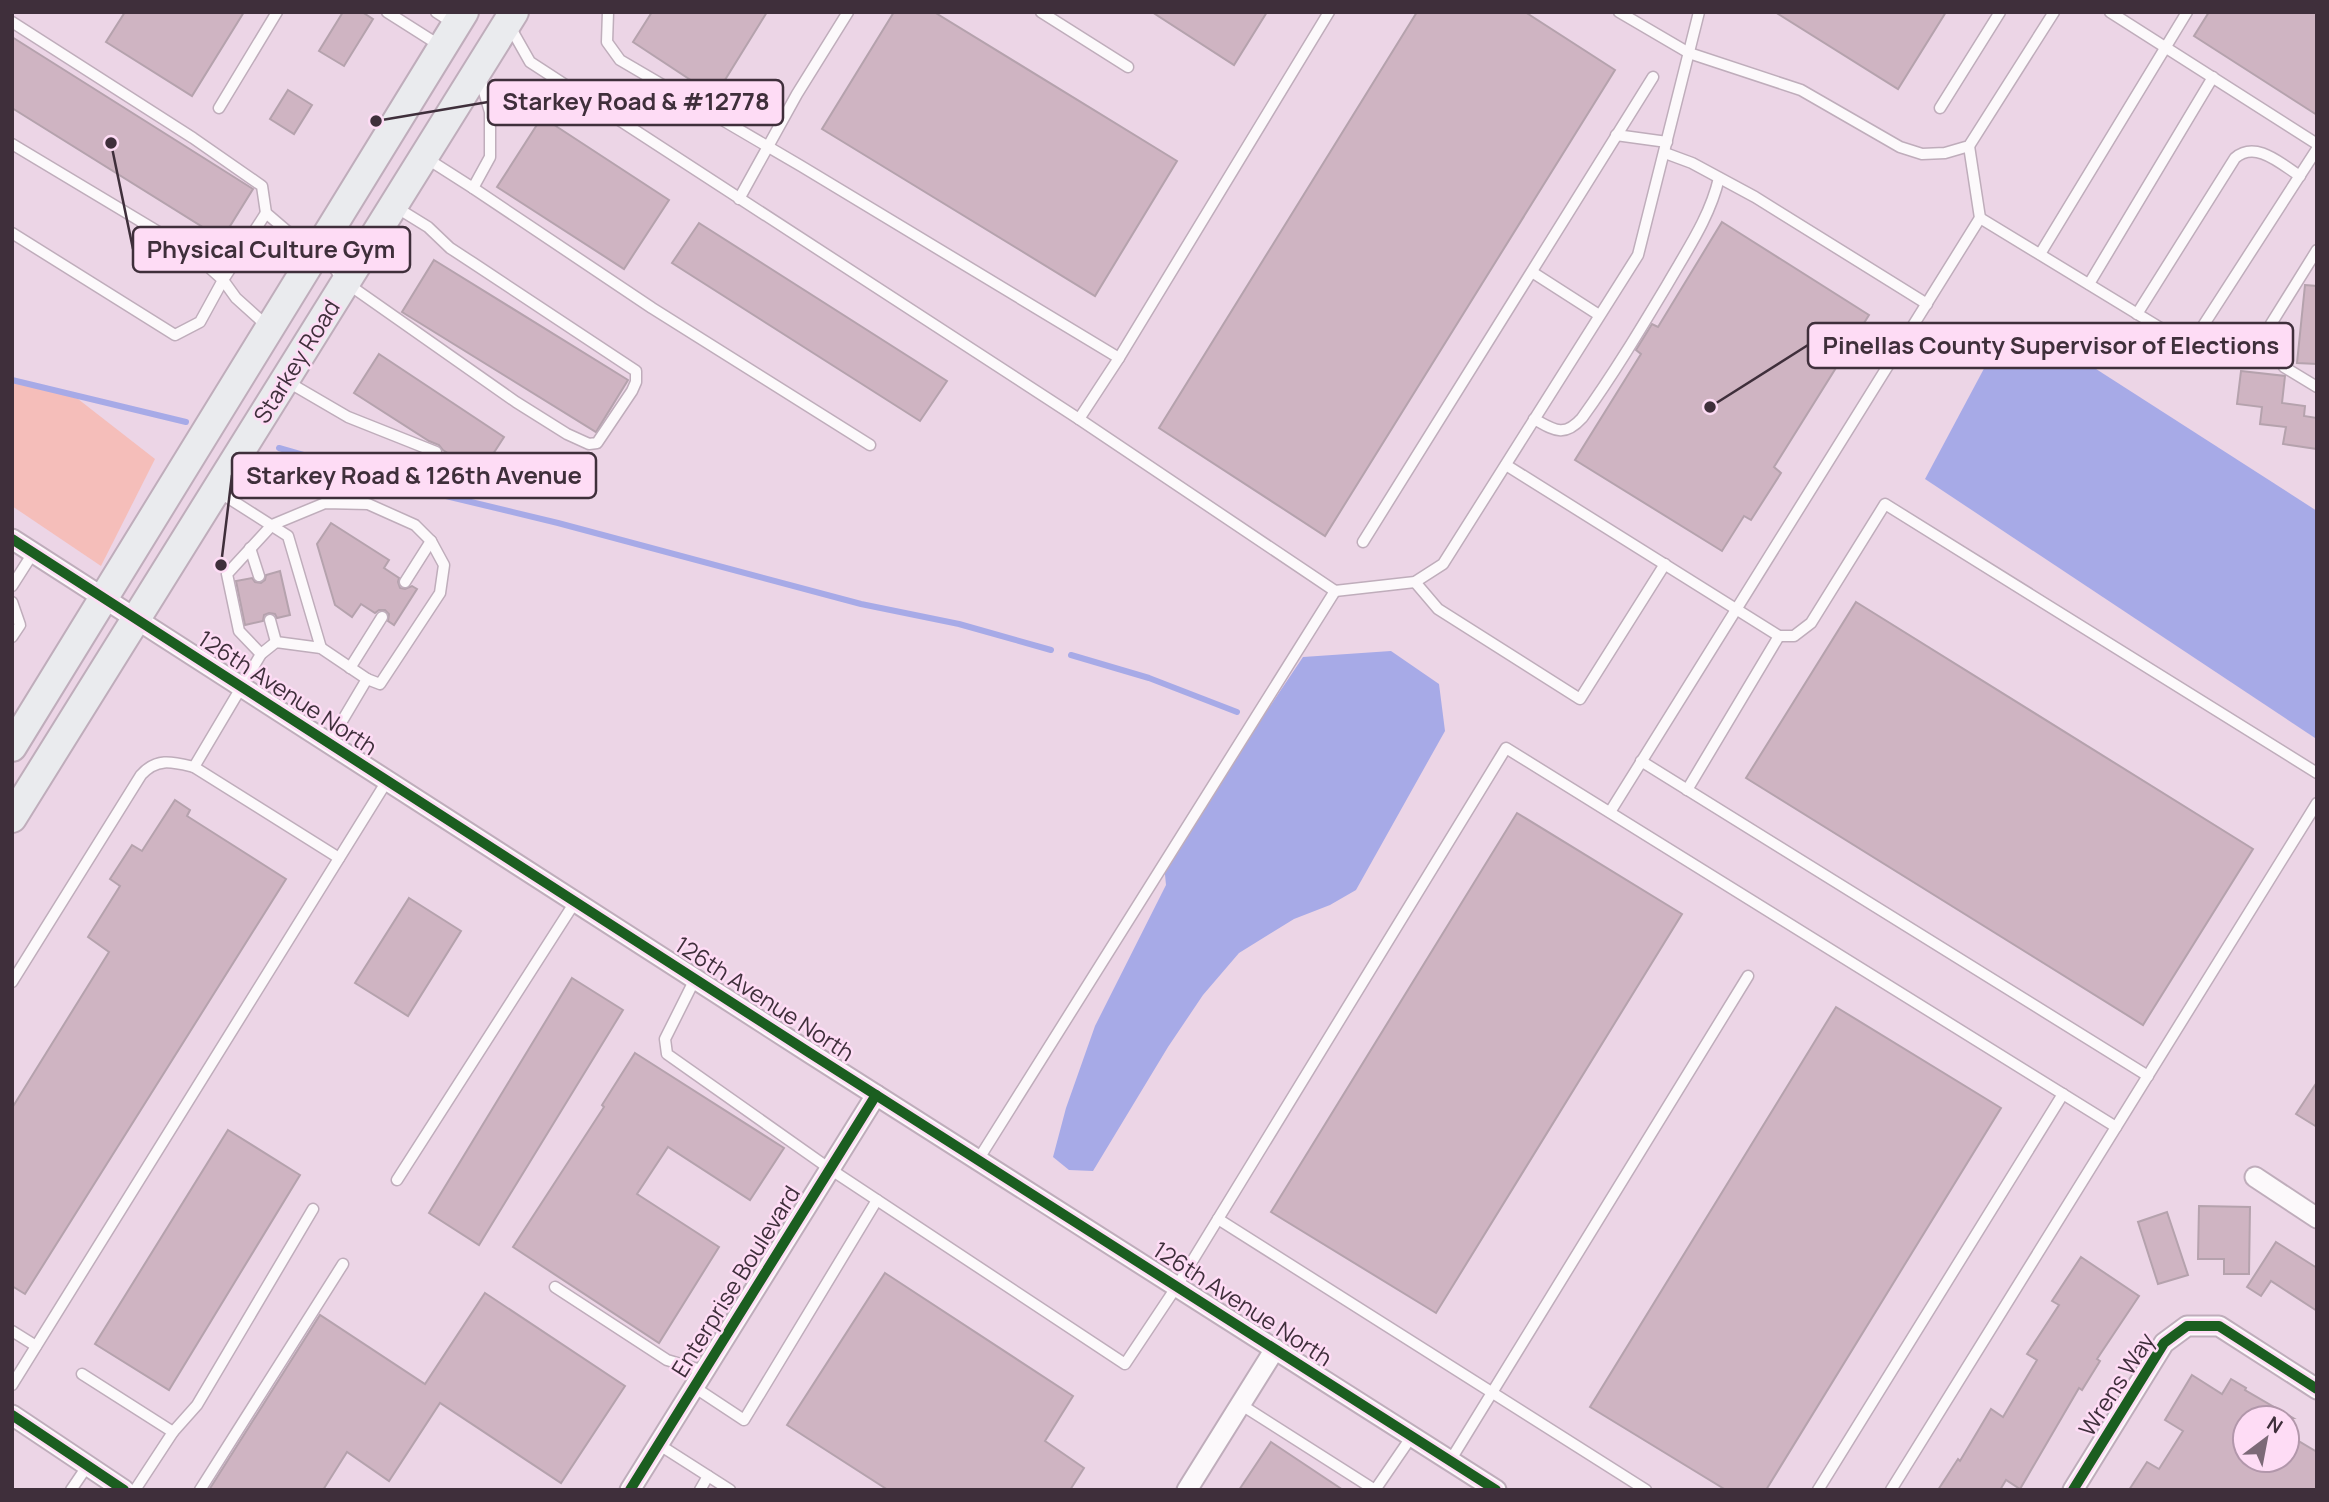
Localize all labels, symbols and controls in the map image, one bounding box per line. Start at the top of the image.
callout: Starkey Road & #12778 [488,80,783,125]
text: Starkey Road & #12778 [502,84,770,117]
callout: Physical Culture Gym [133,227,410,272]
text: Physical Culture Gym [147,232,395,265]
street label: Starkey Road [245,293,347,429]
callout: Pinellas County Supervisor of Elections [1808,323,2293,368]
text: Pinellas County Supervisor of Elections [1823,328,2279,361]
callout: Starkey Road & 126th Avenue [232,453,596,498]
text: Starkey Road & 126th Avenue [246,458,582,491]
street label: 126th Avenue North [192,622,384,762]
street label: 126th Avenue North [669,928,861,1068]
street label: Enterprise Boulevard [663,1179,807,1383]
street label: 126th Avenue North [1147,1233,1339,1373]
street label: Wrens Way [2071,1326,2161,1442]
north arrow [2231,1404,2301,1474]
text: N [2262,1410,2288,1439]

